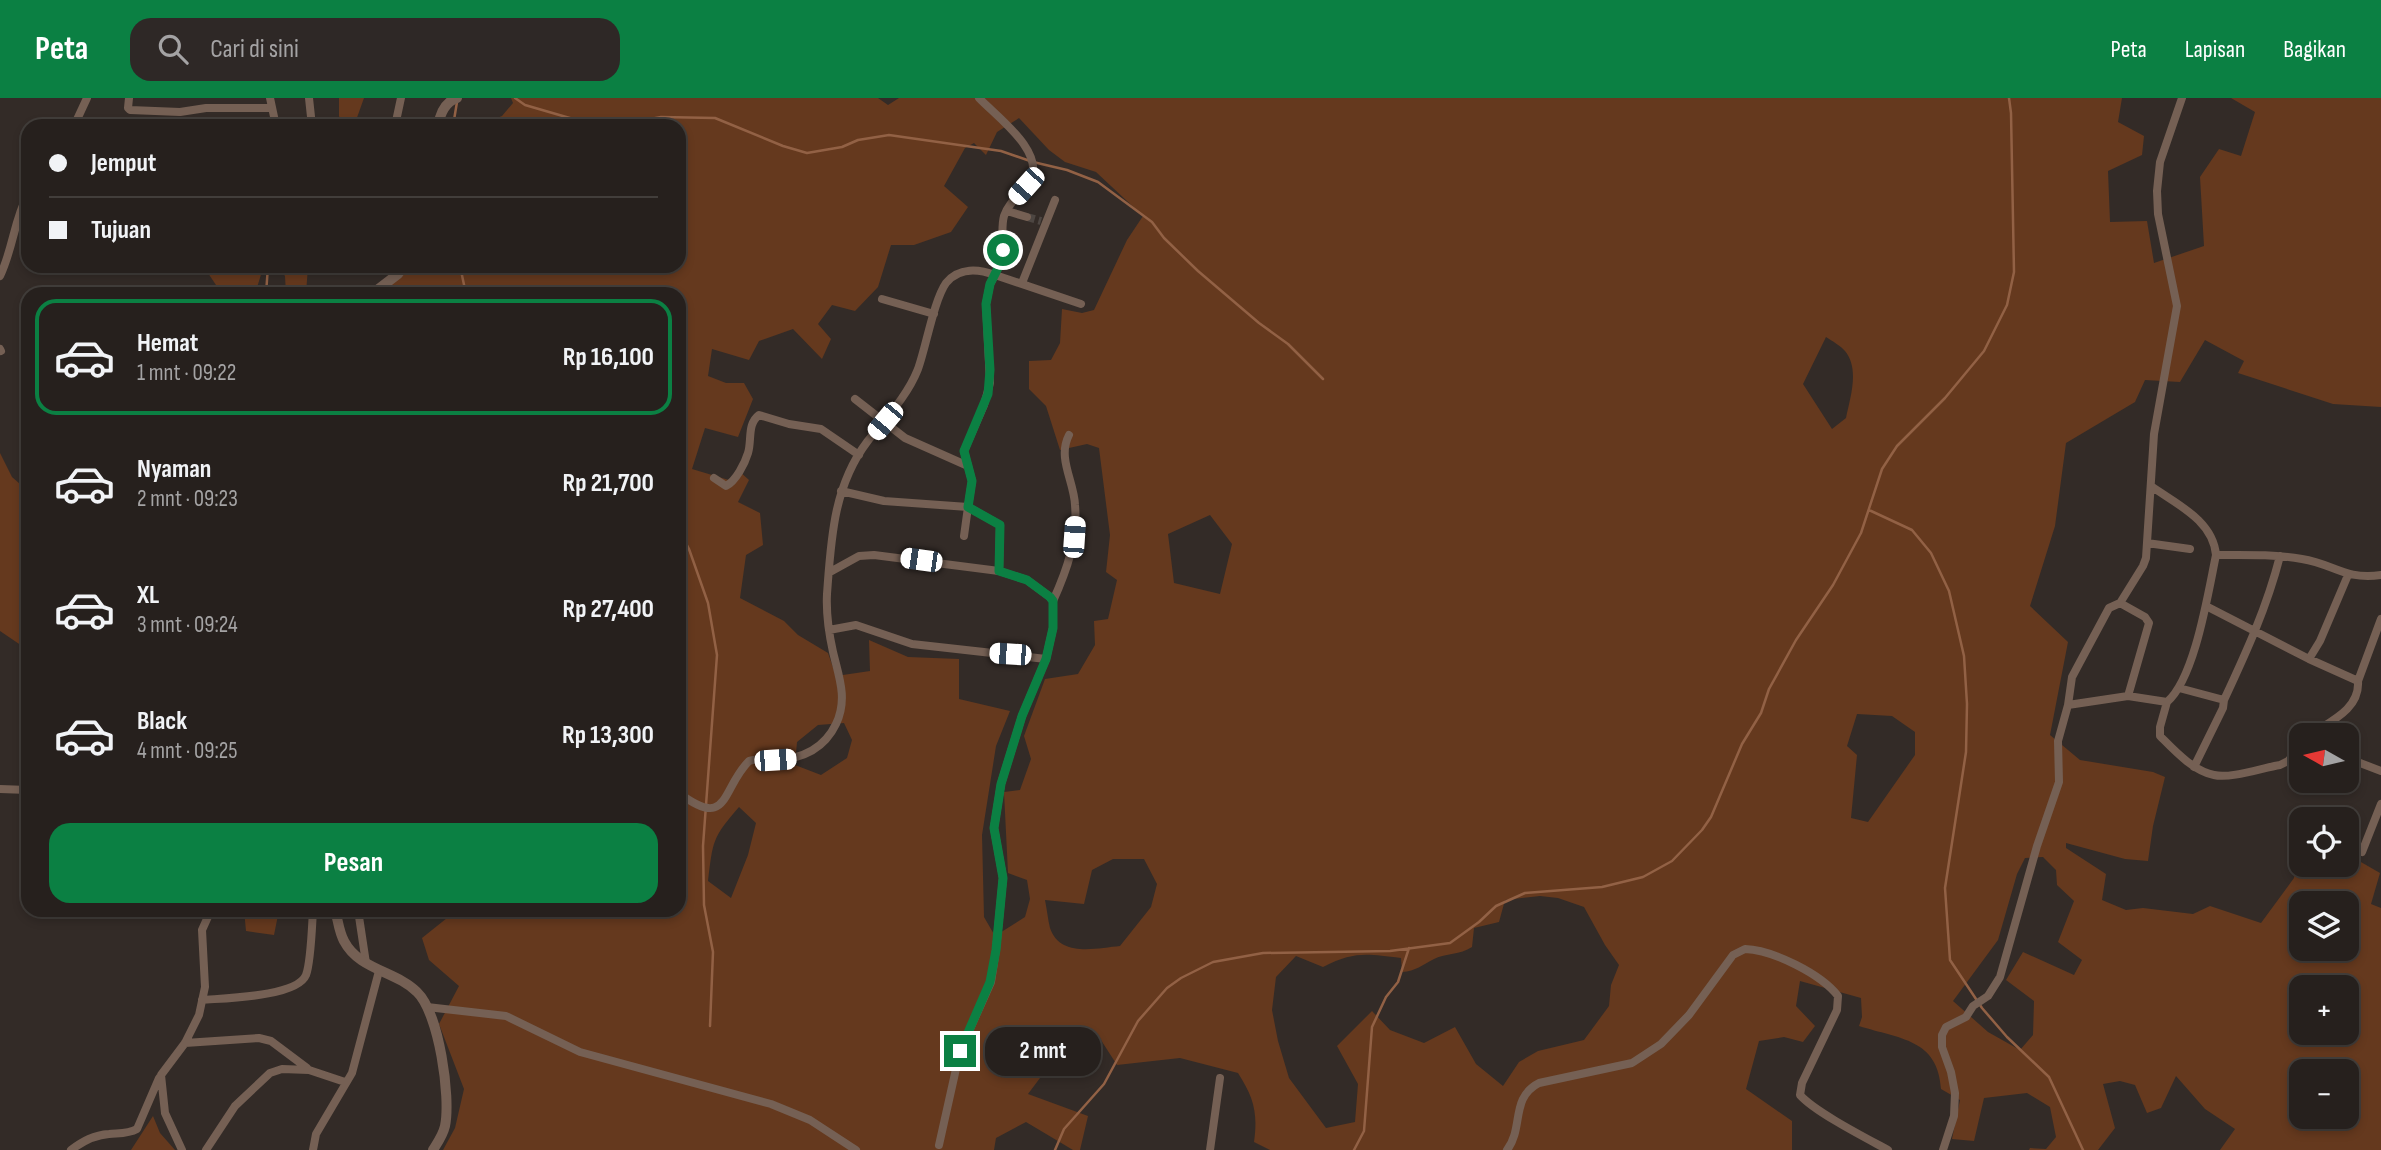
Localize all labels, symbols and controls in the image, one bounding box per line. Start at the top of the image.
search box [130,18,620,81]
text: Peta [35,29,88,69]
icon: search [154,30,192,68]
text: Cari di sini [210,34,299,65]
text: Peta [2111,35,2147,64]
text: Lapisan [2185,35,2245,64]
text: Bagikan [2283,35,2346,64]
text: Jemput [91,148,156,179]
car [1005,163,1048,209]
text: Tujuan [91,215,151,246]
route start [987,234,1019,266]
icon: car [53,326,116,389]
text: Hemat [137,328,198,359]
text: Rp 16,100 [563,342,654,373]
text: 1 mnt · 09:22 [137,359,236,387]
car [864,398,907,444]
icon: car [53,452,116,515]
text: Nyaman [137,454,211,485]
text: Rp 21,700 [563,468,654,499]
text: 2 mnt · 09:23 [137,485,238,513]
car [1063,515,1086,559]
car [899,547,944,573]
icon: car [53,578,116,641]
text: XL [137,580,159,611]
text: Rp 27,400 [563,594,654,625]
text: 3 mnt · 09:24 [137,611,238,639]
car [989,642,1032,666]
icon: car [53,704,116,767]
text: Black [137,706,187,737]
text: Rp 13,300 [562,720,654,751]
north arrow [2289,723,2359,793]
map controls [2289,723,2359,1129]
text: 4 mnt · 09:25 [137,737,237,765]
car [754,748,797,772]
button: locate [2289,807,2359,877]
button: Pesan [49,823,658,903]
button: layers [2289,891,2359,961]
button: + [2289,975,2359,1045]
callout: 2 mnt [984,1026,1100,1076]
route end [944,1035,976,1067]
text: 2 mnt [1020,1037,1066,1065]
button: − [2289,1059,2359,1129]

